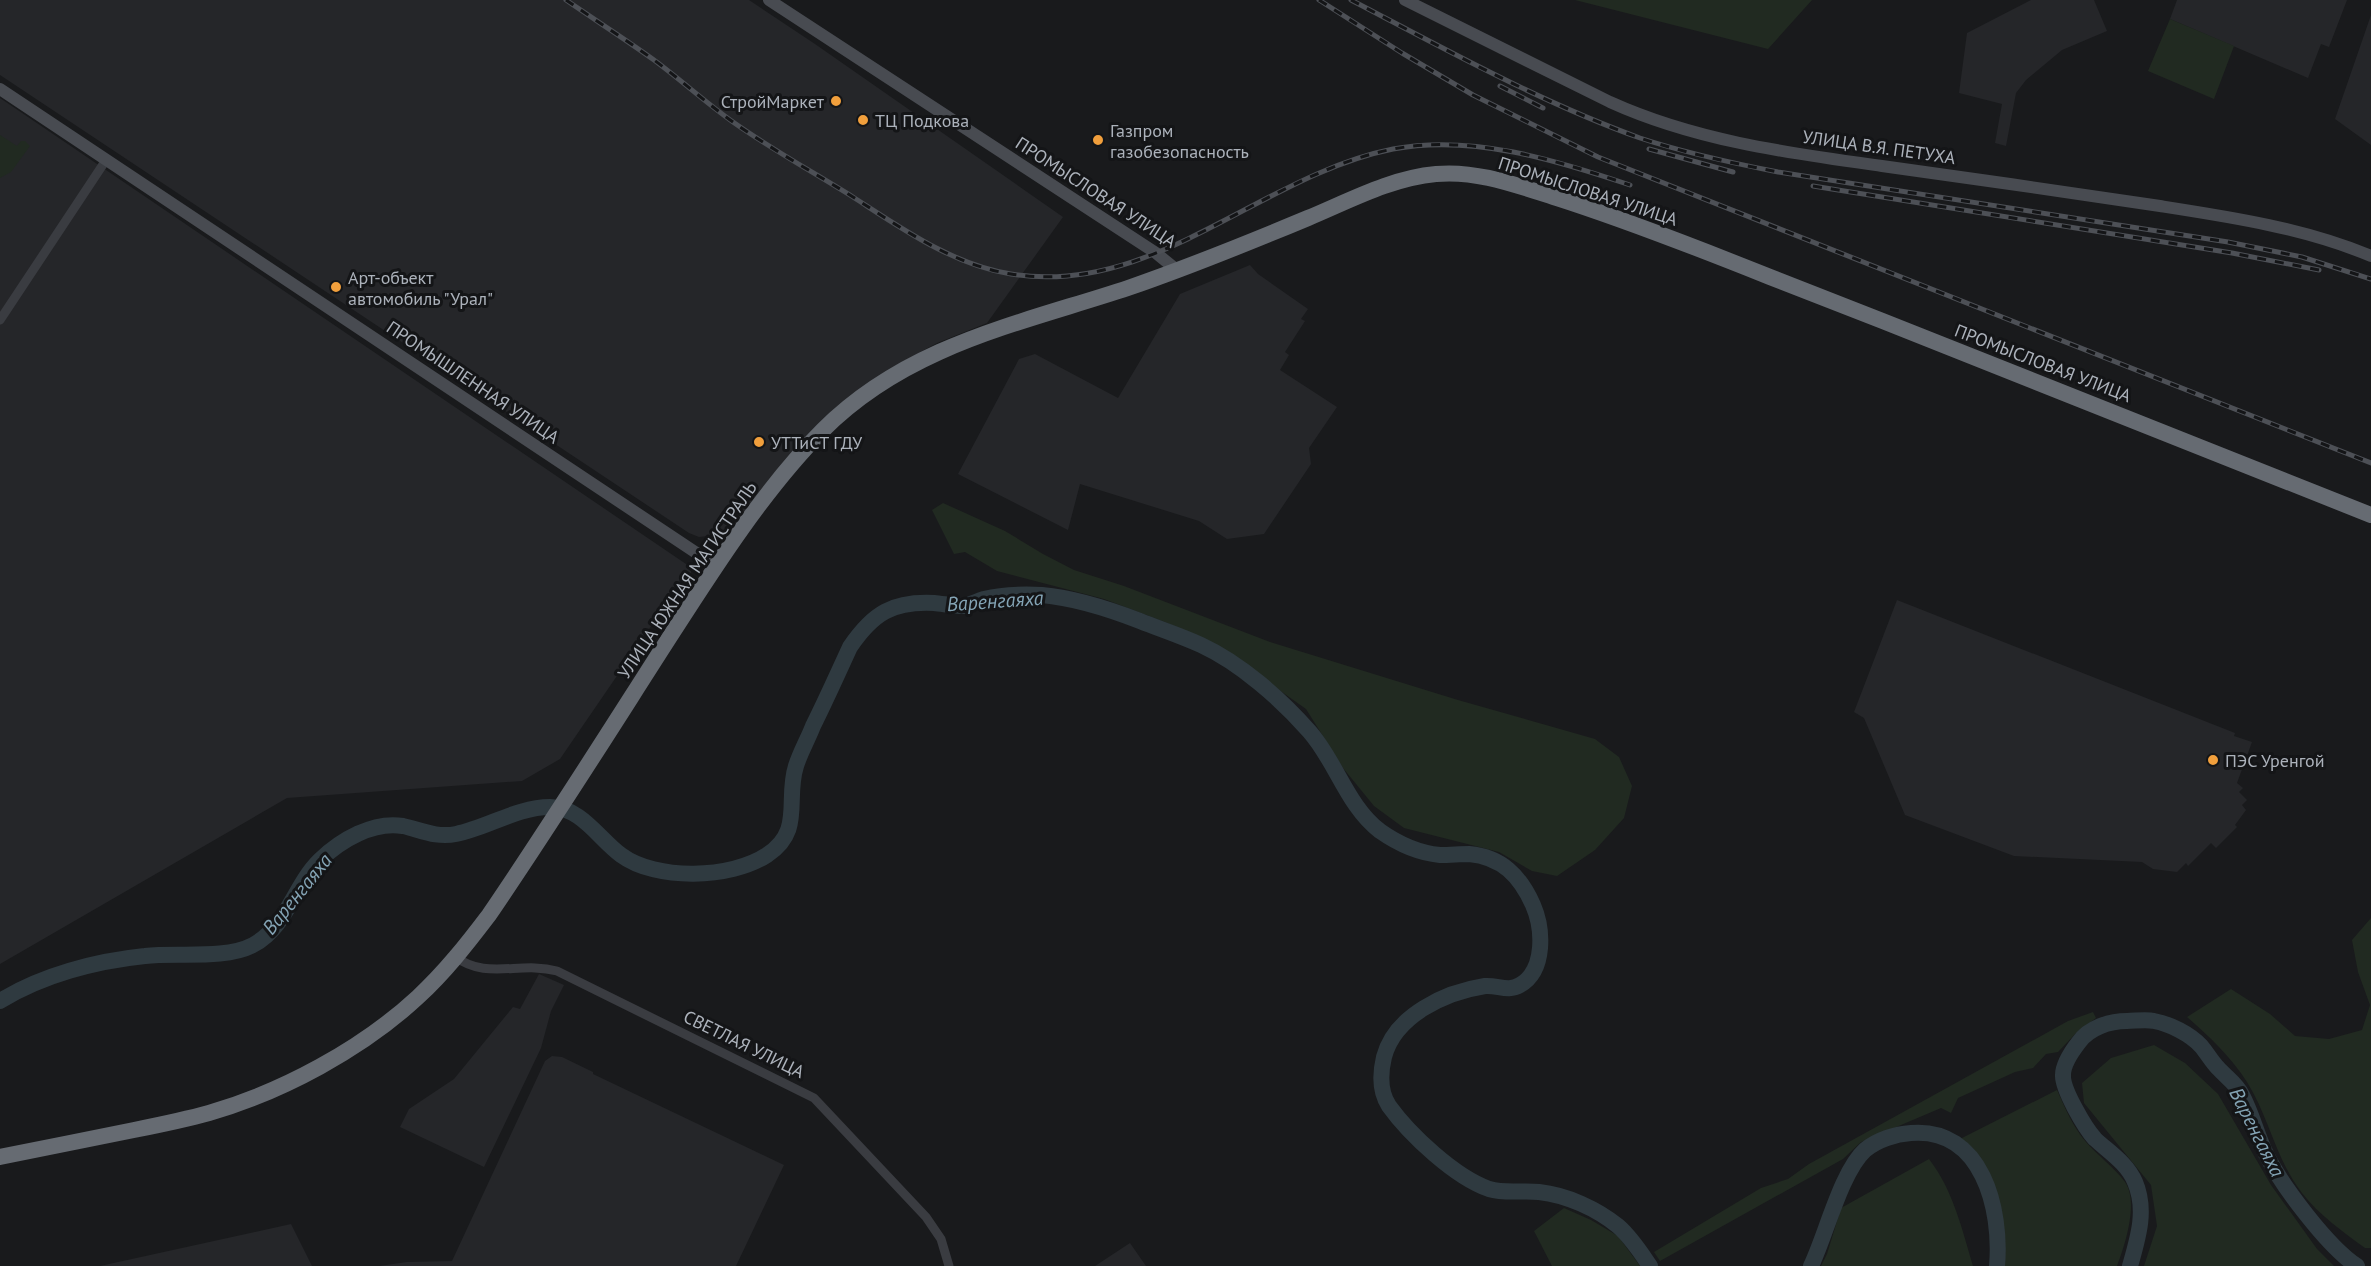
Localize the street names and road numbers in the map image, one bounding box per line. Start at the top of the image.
street label: УЛИЦА В.Я. ПЕТУХА [1801,125,1957,169]
street label: ПРОМЫСЛОВАЯ УЛИЦА [1011,131,1181,253]
street label: ПРОМЫСЛОВАЯ УЛИЦА [1495,151,1681,231]
street label: ПРОМЫШЛЕННАЯ УЛИЦА [382,316,564,449]
street label: ПРОМЫСЛОВАЯ УЛИЦА [1951,319,2135,407]
street label: УЛИЦА ЮЖНАЯ МАГИСТРАЛЬ [612,477,762,683]
street label: СВЕТЛАЯ УЛИЦА [680,1005,809,1083]

